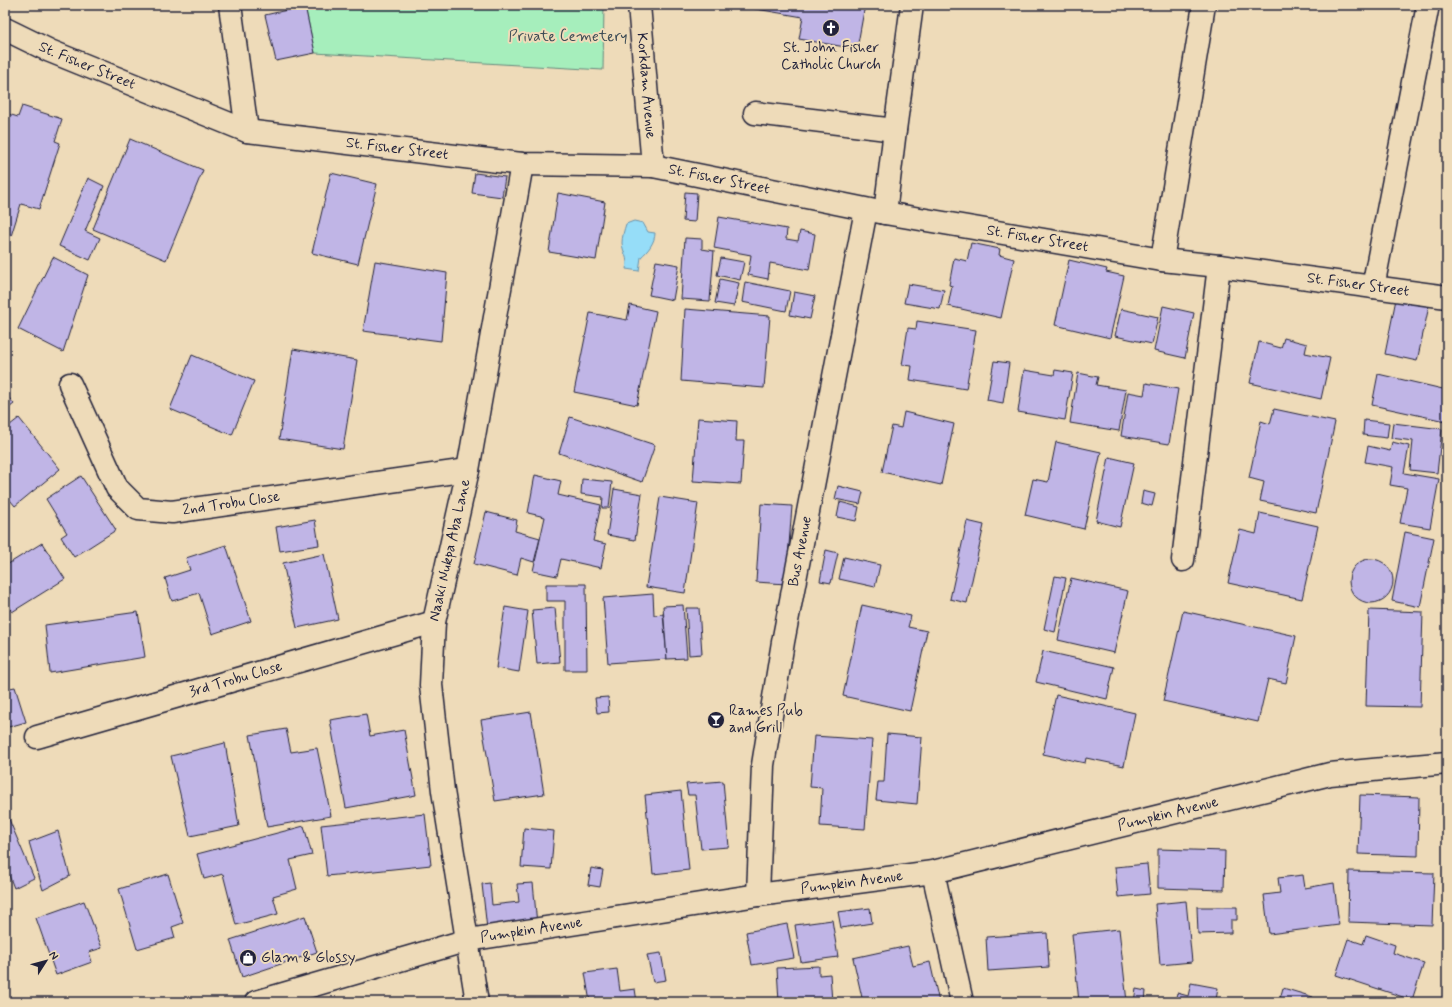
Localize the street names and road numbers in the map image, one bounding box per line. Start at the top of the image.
street label: Korkdam Avenue [631,32,661,140]
street label: St. Fisher Street [35,37,139,95]
street label: St. Fisher Street [345,133,450,165]
street label: St. Fisher Street [666,159,772,199]
street label: St. Fisher Street [985,220,1090,257]
street label: St. Fisher Street [1306,268,1411,302]
street label: Naaki Nukpa Aba Lane [424,477,476,623]
street label: 2nd Trobu Close [181,487,281,520]
street label: Bus Avenue [784,514,817,588]
street label: 3rd Trobu Close [187,656,285,702]
street label: Pumpkin Avenue [1116,792,1221,836]
street label: Pumpkin Avenue [799,866,904,899]
street label: Pumpkin Avenue [479,912,584,948]

